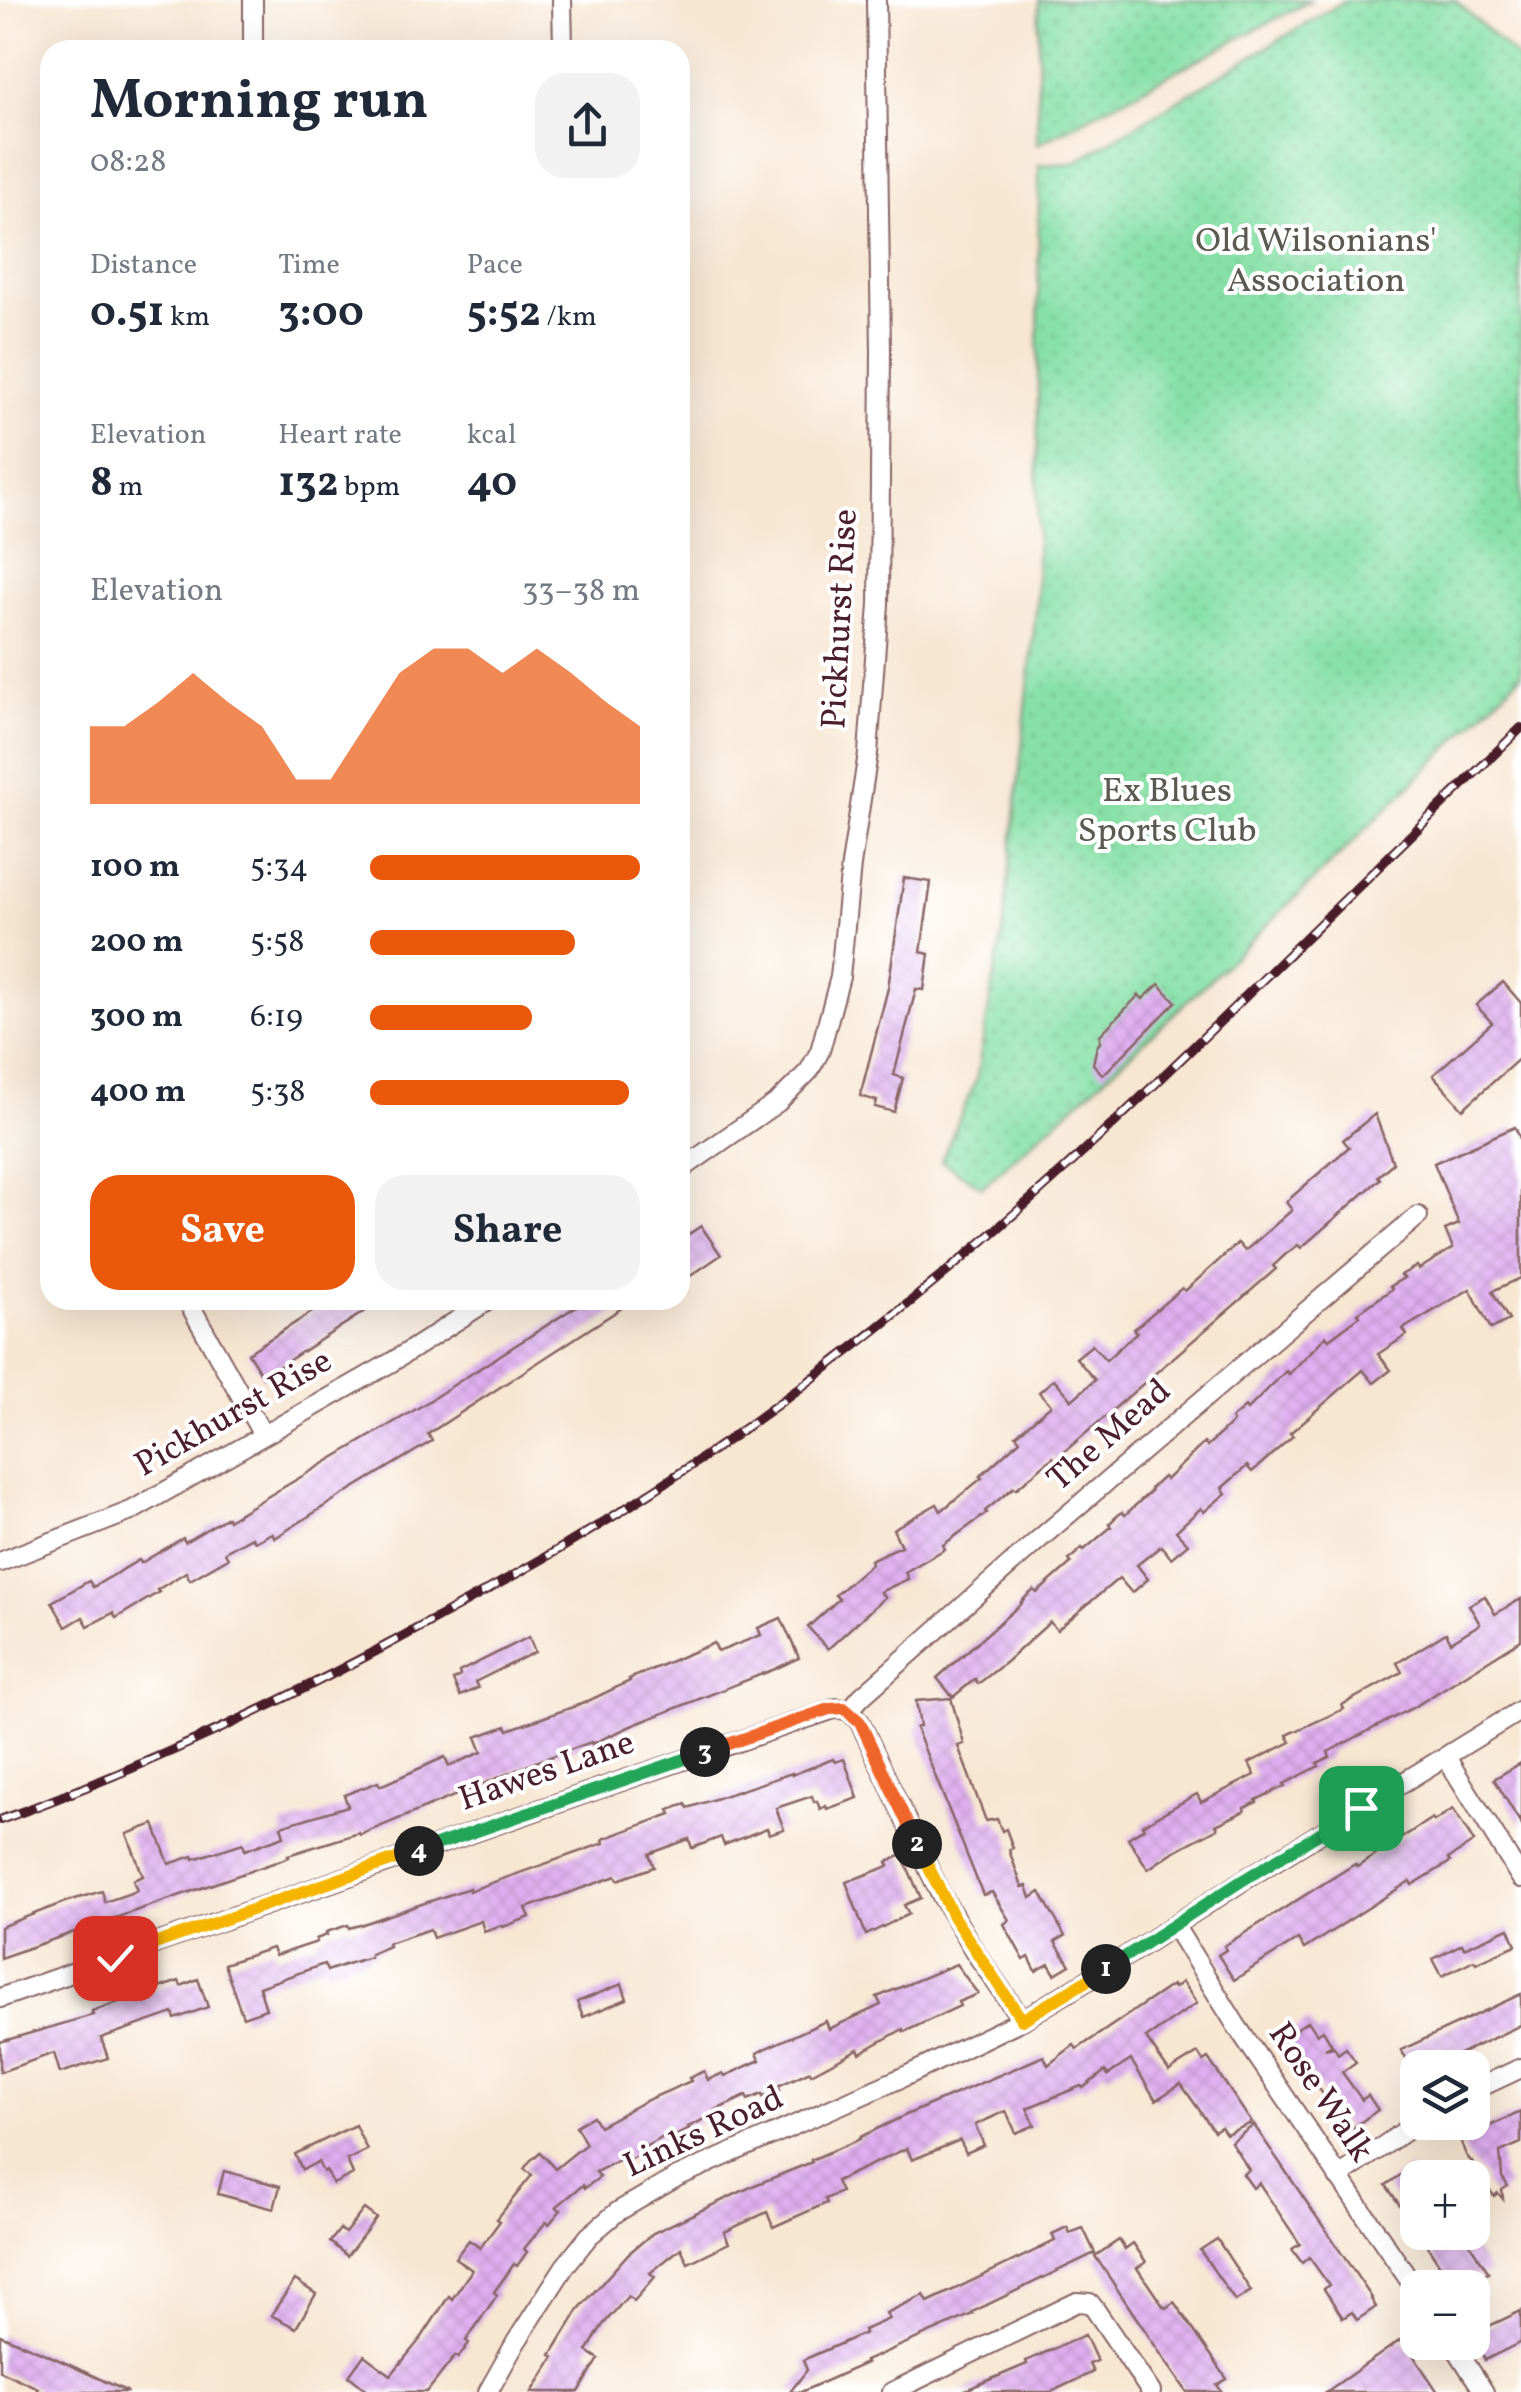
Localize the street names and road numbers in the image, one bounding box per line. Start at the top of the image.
street label: Pickhurst Rise [811,508,871,730]
street label: Pickhurst Rise [127,1338,341,1490]
street label: The Mead [1038,1369,1182,1503]
street label: Hawes Lane [453,1720,641,1824]
street label: Rose Walk [1256,2014,1384,2172]
street label: Links Road [616,2075,792,2191]

